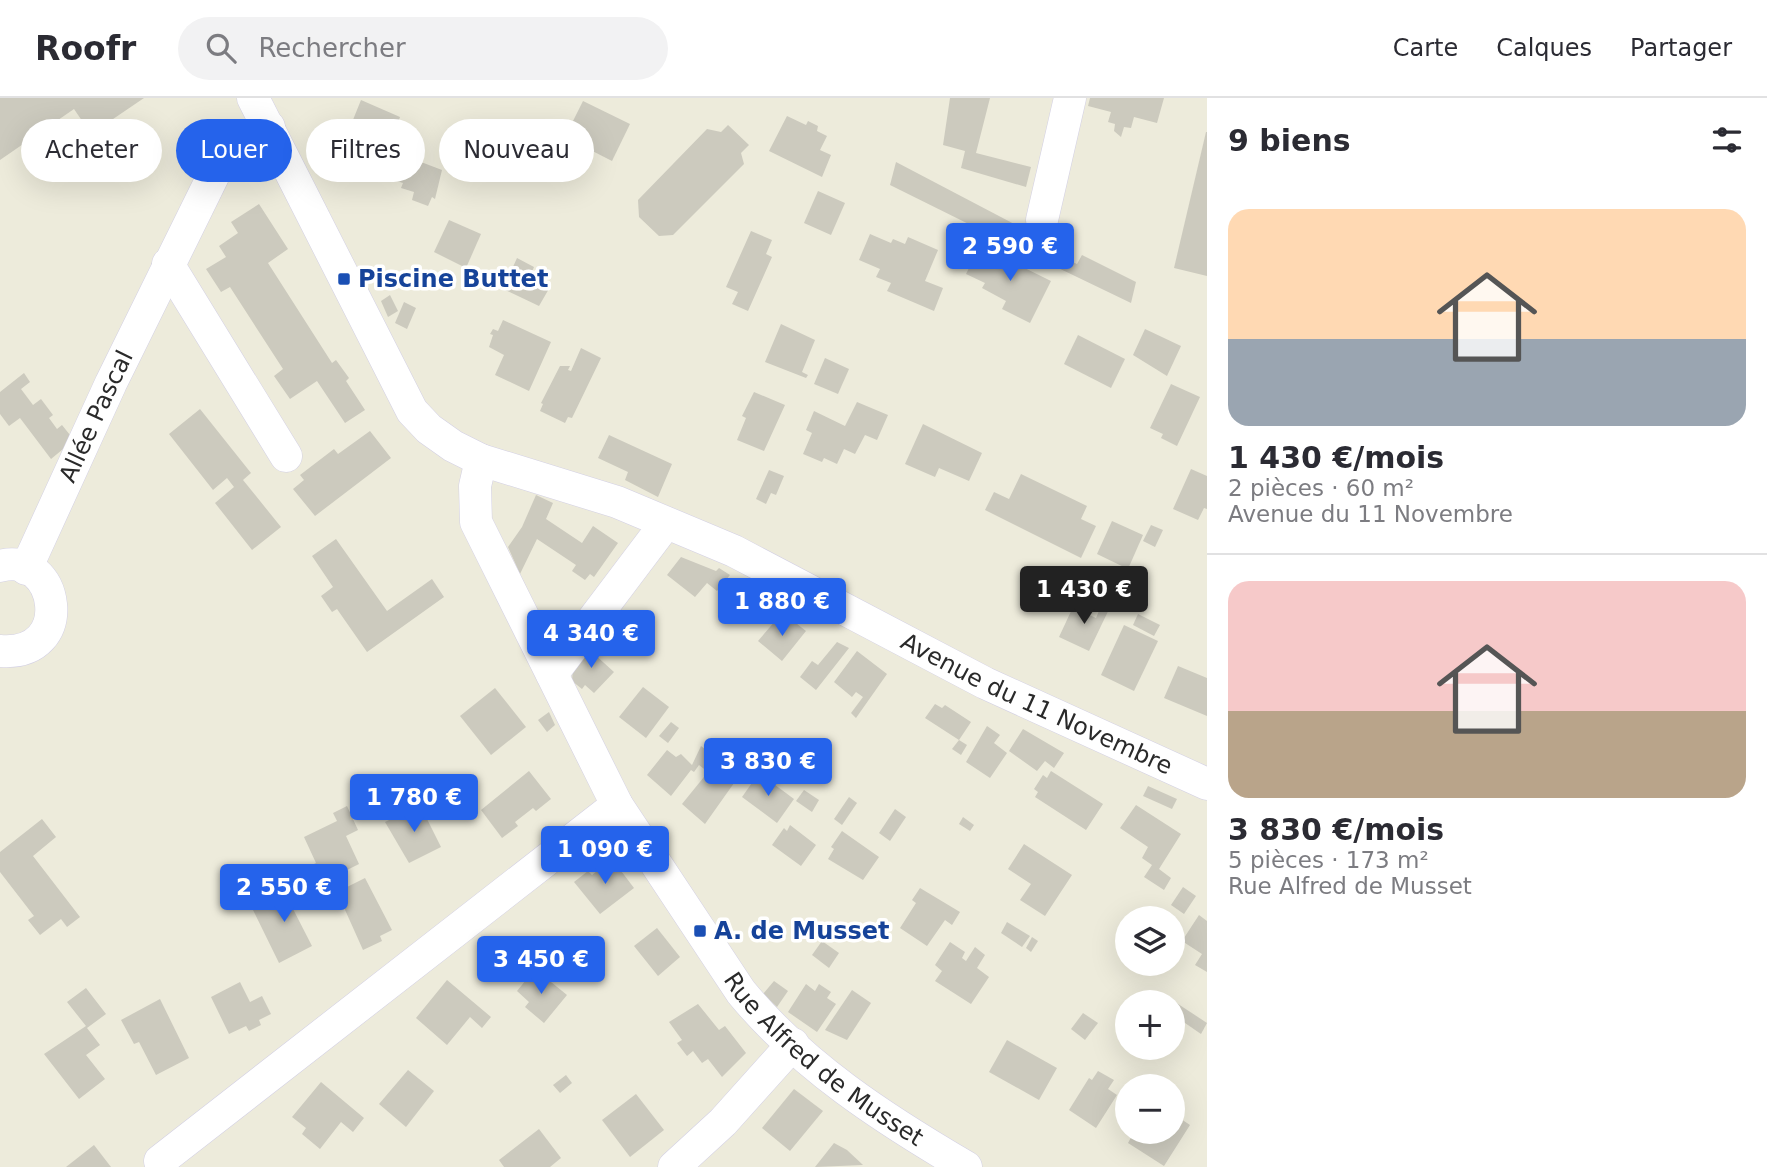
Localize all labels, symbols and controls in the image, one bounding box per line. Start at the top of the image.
search box [178,17,668,80]
text: Roofr [35,29,136,68]
icon: search [202,29,240,67]
text: Rechercher [258,33,406,63]
text: Carte [1393,34,1458,62]
text: Calques [1496,34,1592,62]
text: Partager [1630,34,1732,62]
chip: Acheter [21,119,162,182]
chip: Louer [176,119,292,182]
chip: Filtres [306,119,425,182]
chip: Nouveau [439,119,594,182]
icon: filters [1708,121,1746,159]
text: 9 biens [1228,123,1351,158]
pin: 2 590 € [945,223,1075,283]
text: 2 590 € [962,233,1058,259]
icon: home [1424,254,1550,380]
place label: Piscine Buttet [358,265,548,293]
marker: Piscine Buttet [336,271,352,287]
street label: Allée Pascal [54,346,139,487]
text: 1 430 €/mois [1228,440,1444,475]
text: 2 pièces · 60 m² [1228,475,1414,501]
text: Avenue du 11 Novembre [1228,501,1513,527]
pin: 1 430 € [1019,566,1149,626]
text: 1 430 € [1036,576,1132,602]
pin: 1 880 € [717,578,847,638]
text: 1 880 € [734,588,830,614]
pin: 4 340 € [526,610,656,670]
text: 4 340 € [543,620,639,646]
icon: home [1424,626,1550,752]
street label: Avenue du 11 Novembre [896,627,1177,780]
pin: 3 830 € [703,738,833,798]
text: 3 830 € [720,748,816,774]
pin: 1 780 € [349,774,479,834]
text: 1 780 € [366,784,462,810]
text: 3 830 €/mois [1228,812,1444,847]
pin: 1 090 € [540,826,670,886]
text: 1 090 € [557,836,653,862]
text: 5 pièces · 173 m² [1228,847,1429,873]
pin: 2 550 € [219,864,349,924]
text: Rue Alfred de Musset [1228,873,1472,899]
text: 2 550 € [236,874,332,900]
map controls [1115,906,1185,1144]
button: layers [1115,906,1185,976]
place label: A. de Musset [714,917,890,945]
marker: A. de Musset [692,923,708,939]
pin: 3 450 € [476,936,606,996]
text: 3 450 € [493,946,589,972]
street label: Rue Alfred de Musset [718,967,928,1152]
button: + [1115,990,1185,1060]
button: − [1115,1074,1185,1144]

